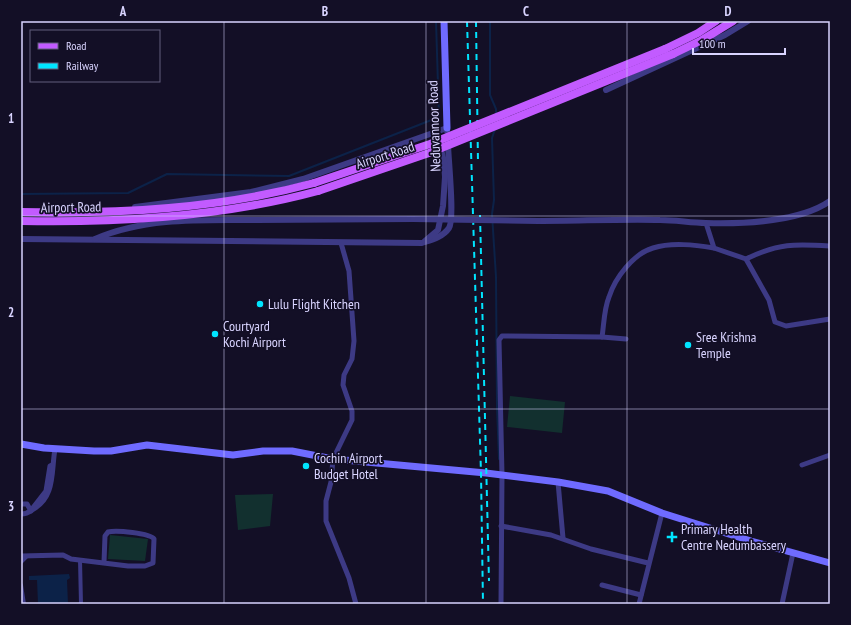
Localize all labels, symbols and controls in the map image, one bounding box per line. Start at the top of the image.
text: A [119,3,127,20]
text: B [322,3,328,20]
text: C [523,3,529,20]
text: D [725,3,732,20]
legend [30,30,160,82]
scale bar [693,30,785,56]
text: 100 m [699,36,726,51]
text: Road [66,38,86,53]
text: Railway [66,58,99,73]
street label: Neduvannoor Road [423,80,445,172]
text: 1 [8,110,14,127]
street label: Airport Road [353,137,417,173]
street label: Airport Road [41,197,101,217]
place label: Lulu Flight Kitchen [268,295,360,313]
marker: Lulu Flight Kitchen [255,299,265,309]
text: 2 [8,304,14,321]
place label: Courtyard Kochi Airport [223,317,286,351]
place label: Sree Krishna Temple [696,328,756,362]
marker: Courtyard Kochi Airport [210,329,220,339]
marker: Sree Krishna Temple [683,340,693,350]
place label: Cochin Airport Budget Hotel [314,449,383,483]
marker: Cochin Airport Budget Hotel [301,461,311,471]
text: 3 [8,498,14,515]
place label: Primary Health Centre Nedumbassery [681,520,787,554]
marker: Primary Health Centre Nedumbassery [666,531,678,543]

